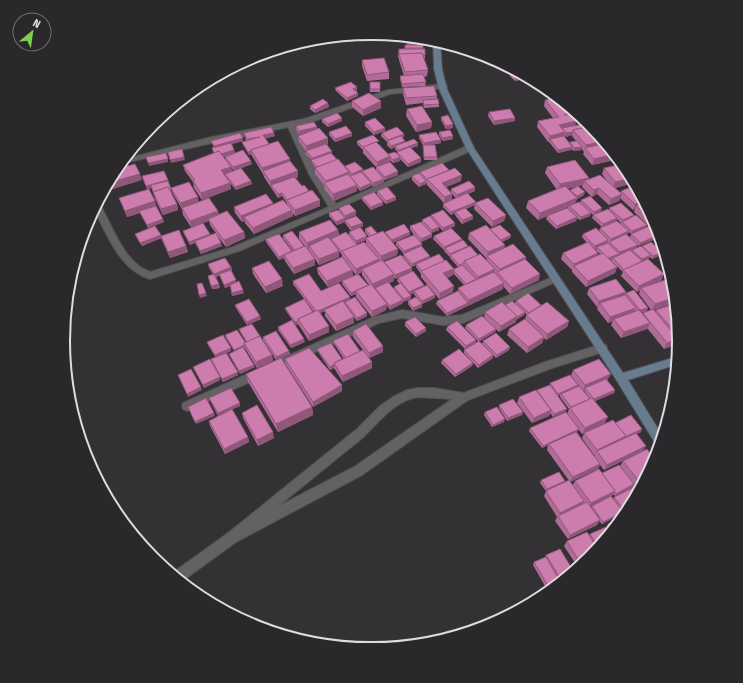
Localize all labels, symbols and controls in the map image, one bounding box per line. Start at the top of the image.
north arrow [12,12,52,52]
text: N [31,16,43,31]

